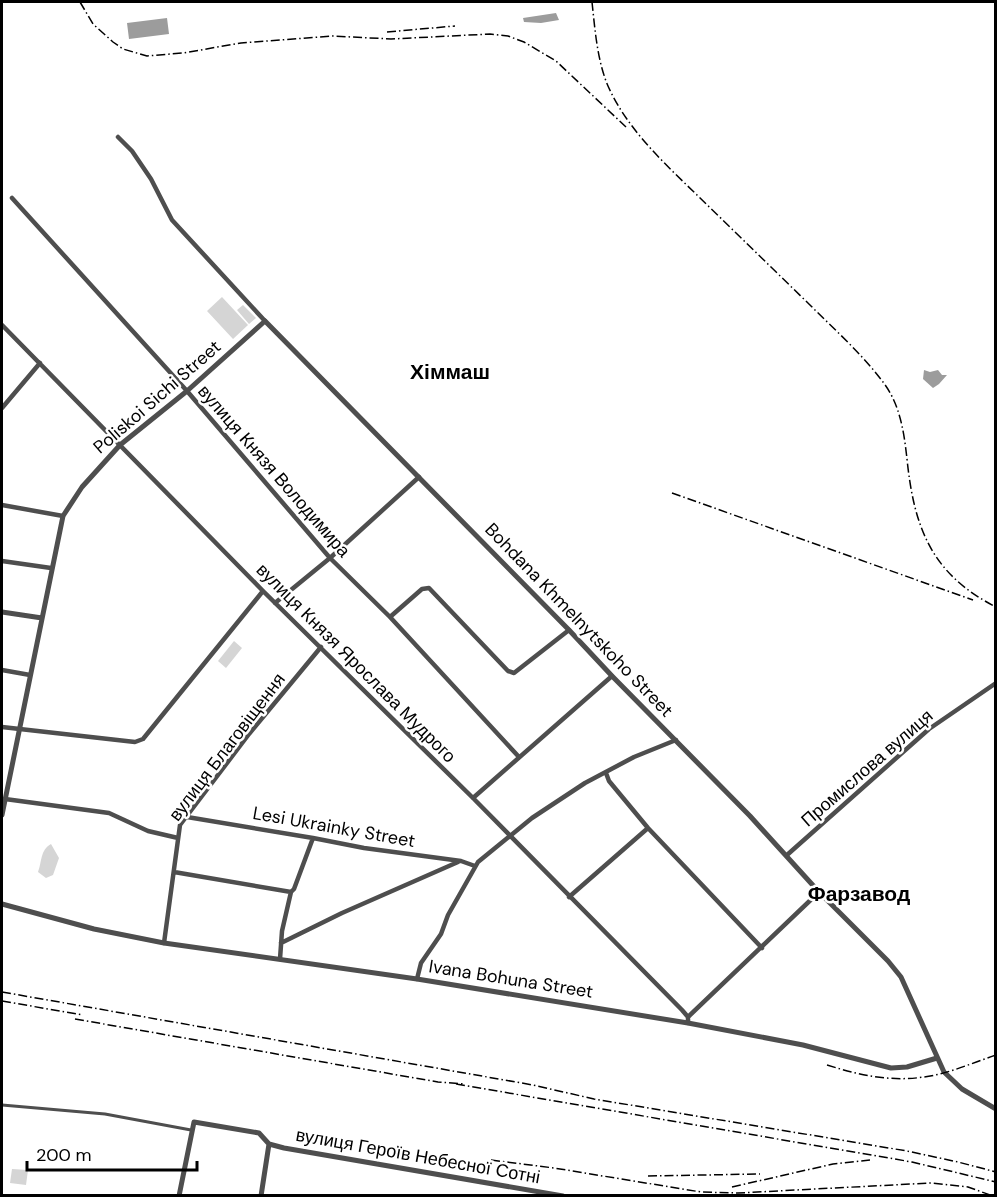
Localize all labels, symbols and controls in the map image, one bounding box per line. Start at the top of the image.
street label: Poliskoi Sichi Street [88,335,226,459]
district label: Хіммаш [410,358,490,386]
street label: вулиця Князя Володимира [192,380,356,563]
street label: Bohdana Khmelnytskoho Street [480,518,678,722]
street label: вулиця Князя Ярослава Мудрого [251,558,461,768]
street label: вулиця Благовіщення [163,668,291,826]
street label: Промислова вулиця [796,704,938,832]
street label: Lesi Ukrainky Street [251,801,417,853]
district label: Фарзавод [808,880,910,908]
street label: Ivana Bohuna Street [427,954,595,1004]
street label: вулиця Героїв Небесної Сотні [294,1123,542,1189]
scale bar [27,1134,196,1172]
text: 200 m [36,1143,92,1167]

